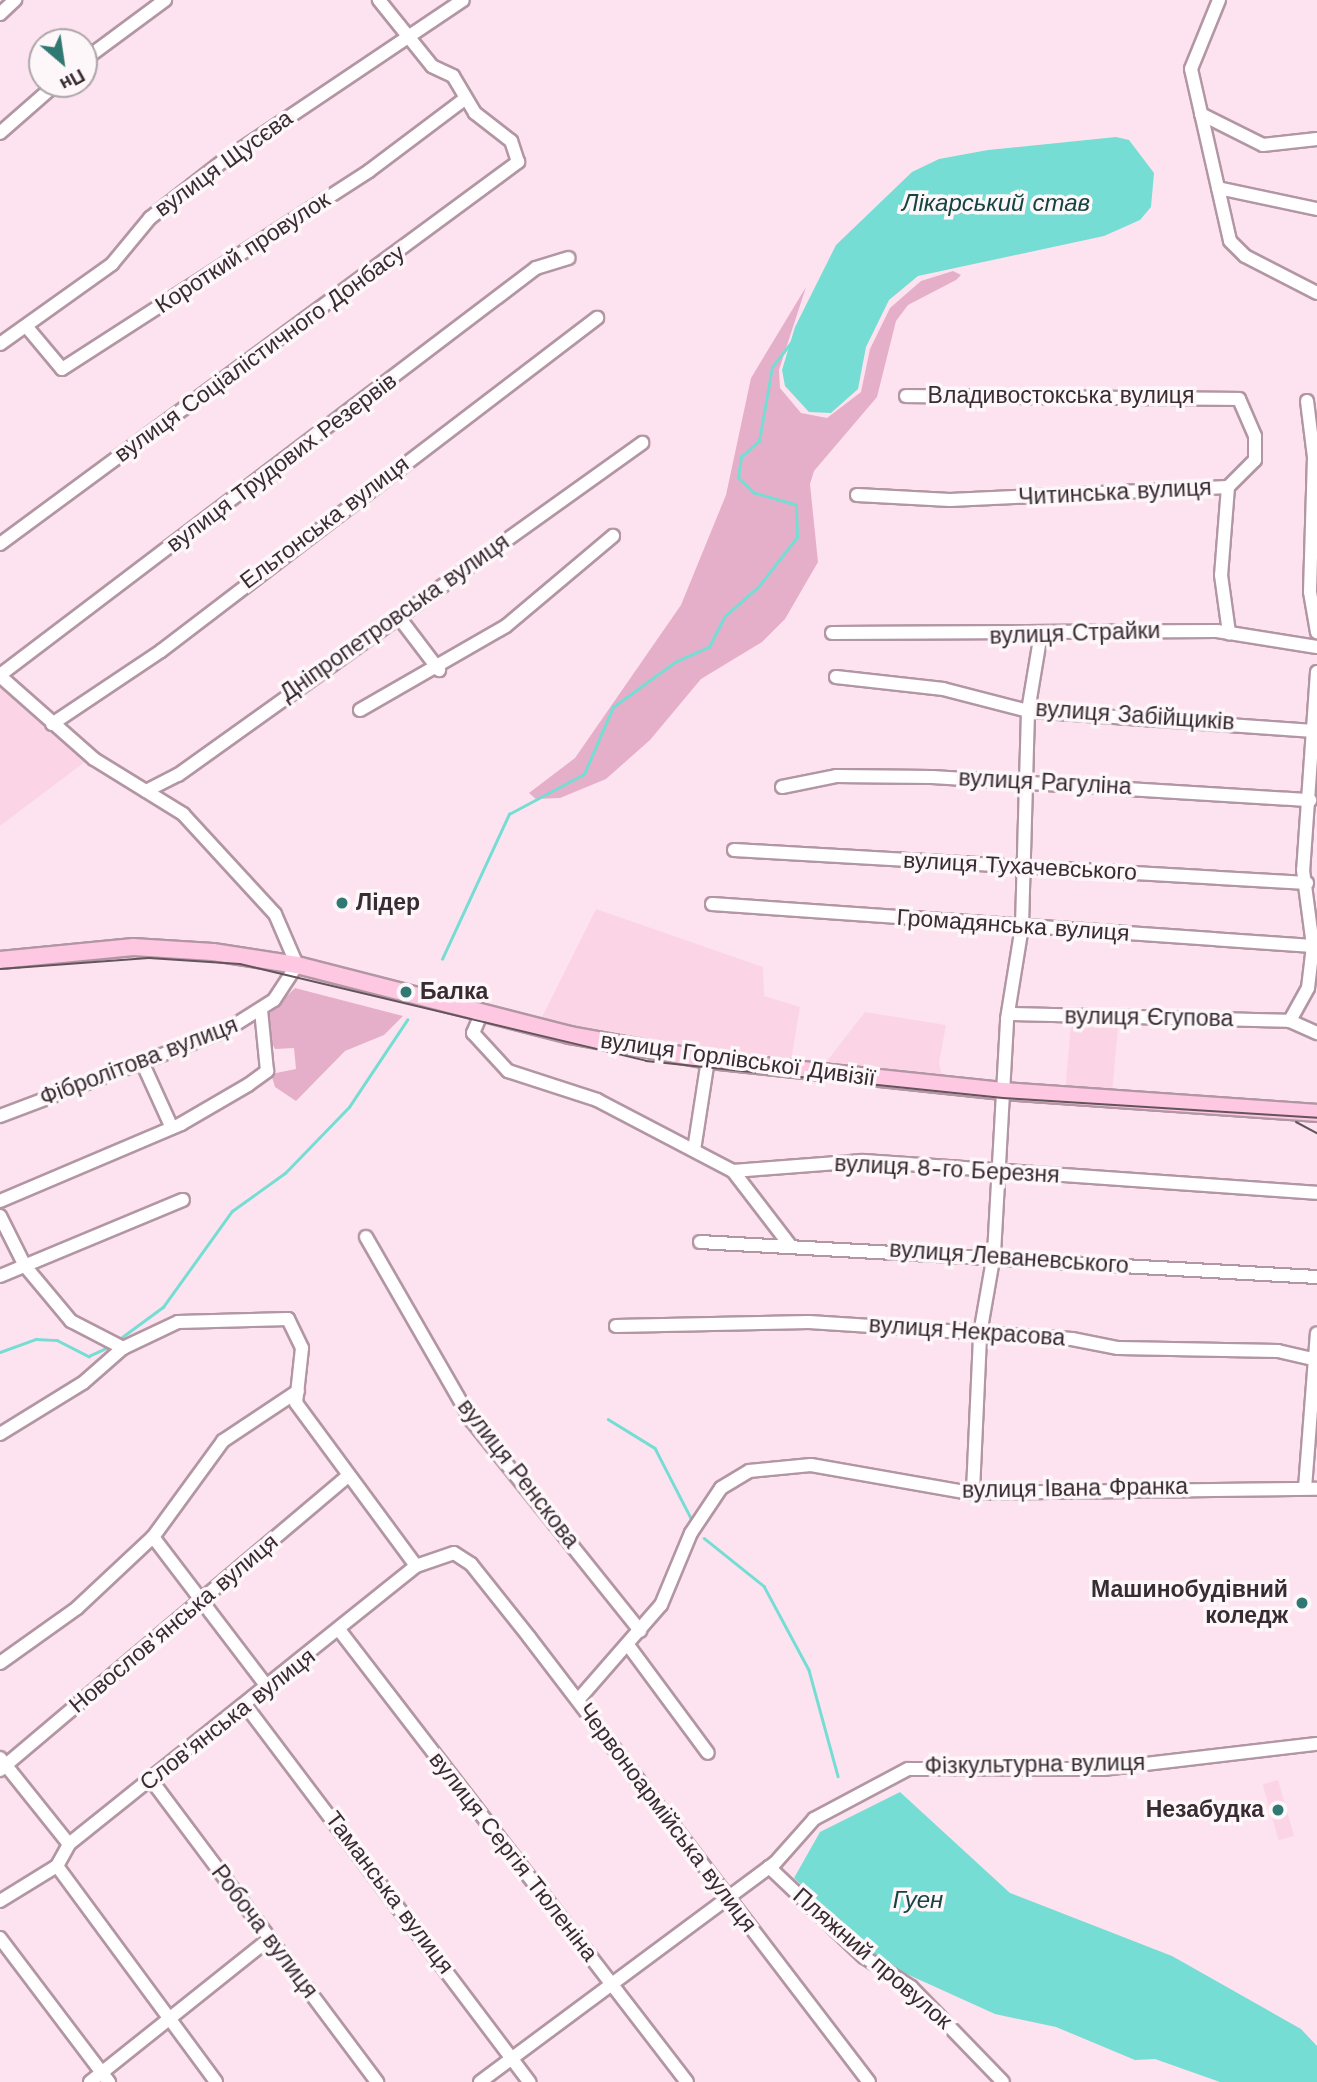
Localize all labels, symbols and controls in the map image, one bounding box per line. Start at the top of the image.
north arrow [28,28,98,98]
text: Пн [56,64,89,96]
street label: вулиця Щусєва [150,105,298,223]
street label: Короткий провулок [150,186,336,320]
water label: Лікарський став [902,190,1090,218]
street label: вулиця Соціалістичного Донбасу [109,239,411,469]
street label: вулиця Трудових Резервів [161,367,403,559]
street label: Владивостокська вулиця [928,382,1194,410]
street label: Ельтонська вулиця [235,451,415,595]
street label: Читинська вулиця [1018,474,1212,512]
street label: Дніпропетровська вулиця [275,528,515,708]
street label: вулиця Страйки [989,617,1161,651]
street label: вулиця Забійщиків [1035,695,1235,737]
street label: вулиця Рагуліна [958,765,1132,801]
street label: вулиця Тухачевського [902,847,1138,887]
place label: Лідер [356,889,420,917]
marker: Лідер [334,895,350,911]
street label: Громадянська вулиця [896,904,1130,948]
place label: Балка [420,978,488,1006]
marker: Балка [398,984,414,1000]
street label: вулиця Єгупова [1064,1003,1234,1033]
street label: Фібролітова вулиця [36,1012,242,1112]
street label: вулиця Горлівської Дивізії [599,1027,877,1093]
street label: вулиця 8-го Березня [834,1150,1060,1190]
street label: вулиця Леваневського [888,1236,1130,1280]
street label: вулиця Некрасова [868,1311,1066,1353]
street label: вулиця Ренскова [451,1394,585,1554]
street label: вулиця Івана Франка [962,1473,1188,1505]
street label: Новослов'янська вулиця [64,1529,284,1719]
place label: Машинобудівний коледж [1091,1576,1288,1630]
marker: Машинобудівний коледж [1294,1595,1310,1611]
street label: Слов'янська вулиця [135,1643,321,1797]
street label: Червоноармійська вулиця [572,1698,762,1938]
street label: вулиця Сергія Тюленіна [423,1747,603,1967]
street label: Фізкультурна вулиця [924,1749,1146,1781]
place label: Незабудка [1146,1796,1264,1824]
marker: Незабудка [1270,1802,1286,1818]
street label: Таманська вулиця [319,1806,459,1980]
street label: Робоча вулиця [205,1860,323,2004]
street label: Пляжний провулок [787,1883,957,2035]
water label: Гуен [893,1887,943,1915]

